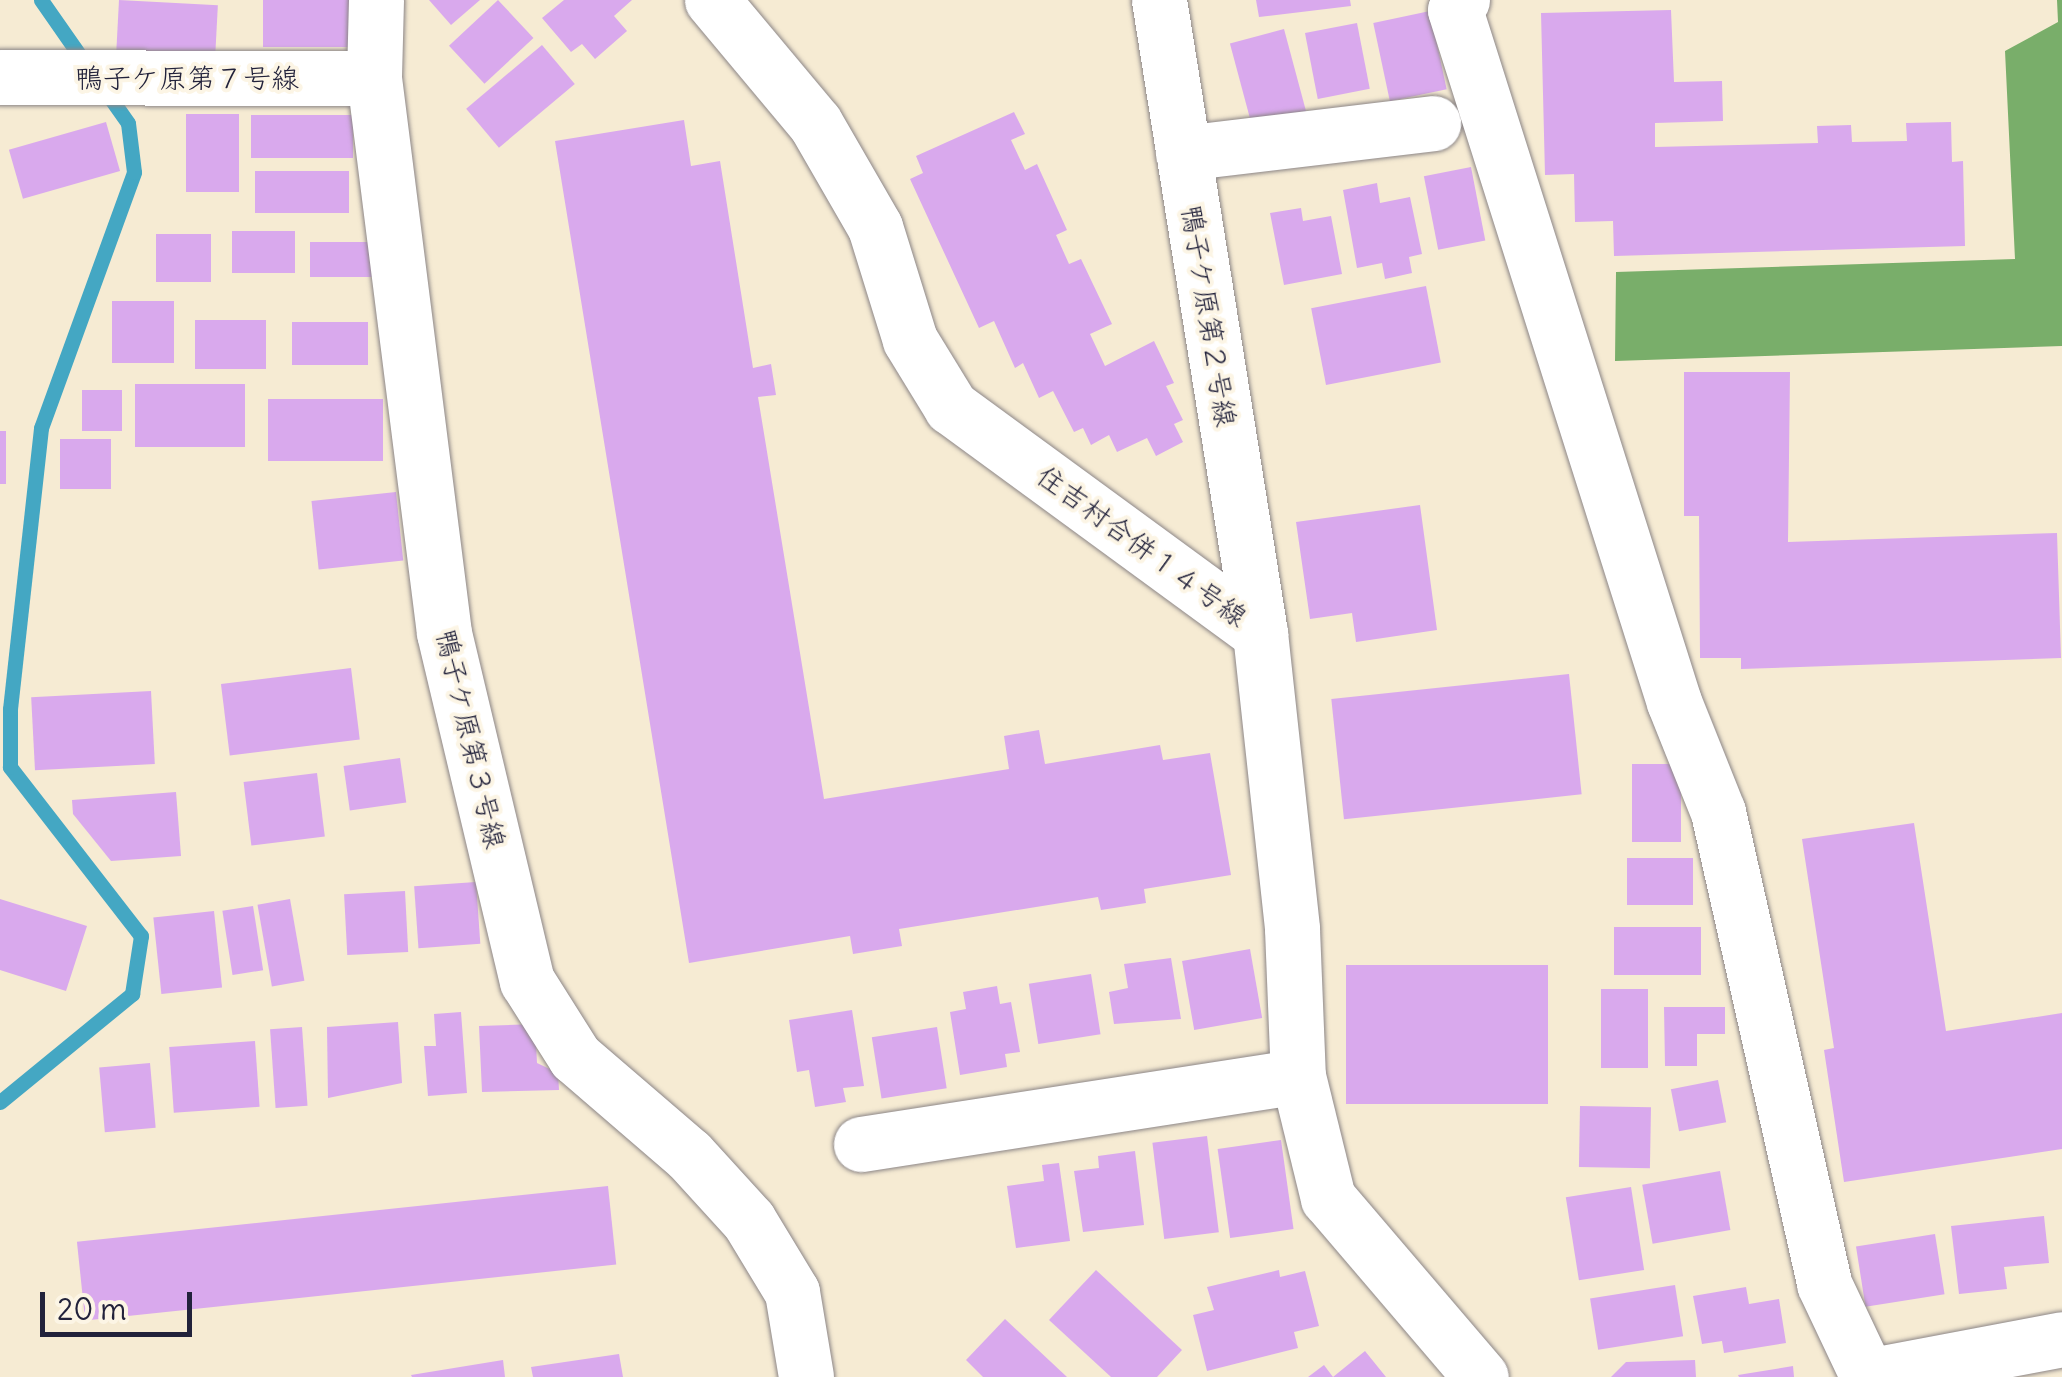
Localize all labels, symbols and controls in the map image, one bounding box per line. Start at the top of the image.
street label: 鴨子ケ原第７号線 [75,61,299,95]
street label: 鴨子ケ原第２号線 [1175,203,1243,429]
street label: 住吉村合併１４号線 [1030,458,1254,634]
street label: 鴨子ケ原第３号線 [429,626,513,852]
scale bar [45,1272,198,1334]
text: 20 m [57,1290,127,1328]

